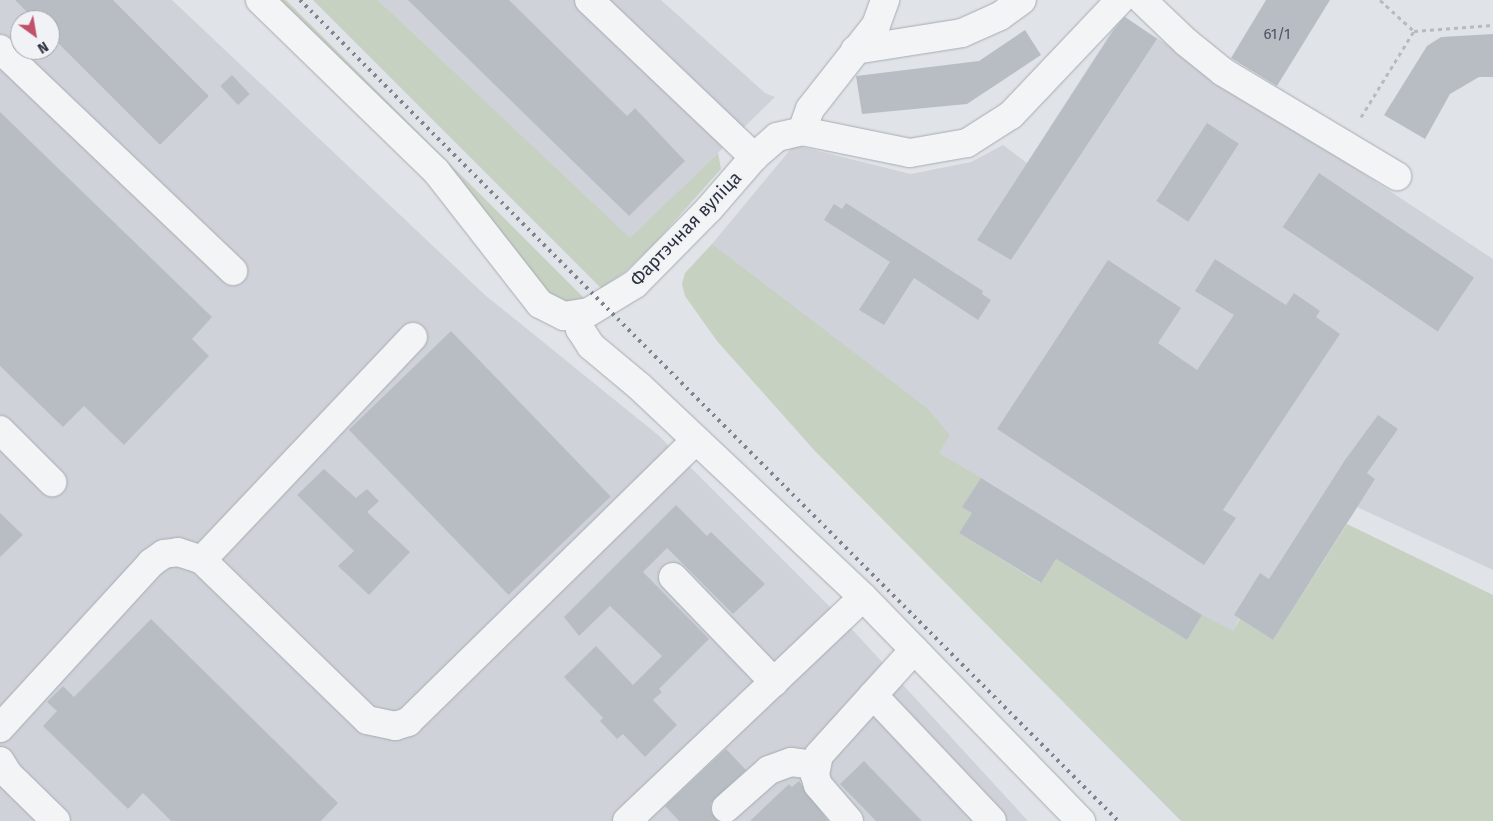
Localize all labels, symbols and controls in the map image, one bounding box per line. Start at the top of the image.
north arrow [10,10,60,60]
house number: 61/1 [1263,26,1291,44]
text: N [34,38,51,57]
street label: Фартэчная вуліца [626,167,746,291]

